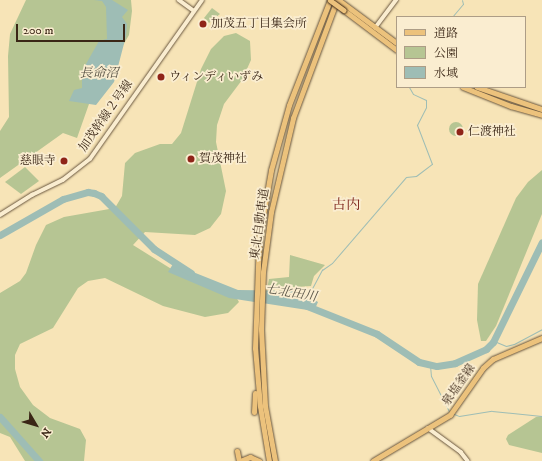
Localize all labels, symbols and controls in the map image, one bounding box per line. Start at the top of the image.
scale bar [18,16,127,42]
legend [396,16,526,88]
place label: 加茂五丁目集会所 [211,17,307,31]
marker: 加茂五丁目集会所 [198,19,208,29]
text: 200 m [23,23,53,38]
text: 道路 [434,26,458,41]
text: 公園 [434,46,458,61]
water label: 長命沼 [80,65,118,81]
text: 水域 [434,66,458,81]
place label: ウィンディいずみ [169,70,265,84]
marker: ウィンディいずみ [156,72,166,82]
street label: 加茂幹線２号線 [76,77,136,155]
place label: 仁渡神社 [468,125,516,139]
marker: 仁渡神社 [455,127,465,137]
place label: 賀茂神社 [199,152,247,166]
place label: 慈眼寺 [20,154,56,168]
marker: 賀茂神社 [186,154,196,164]
marker: 慈眼寺 [59,156,69,166]
street label: 東北自動車道 [248,187,272,261]
district label: 古内 [332,197,360,213]
water label: 七北田川 [264,281,318,305]
street label: 泉塩釜線 [439,361,479,409]
north arrow [16,405,56,445]
text: N [37,425,54,440]

